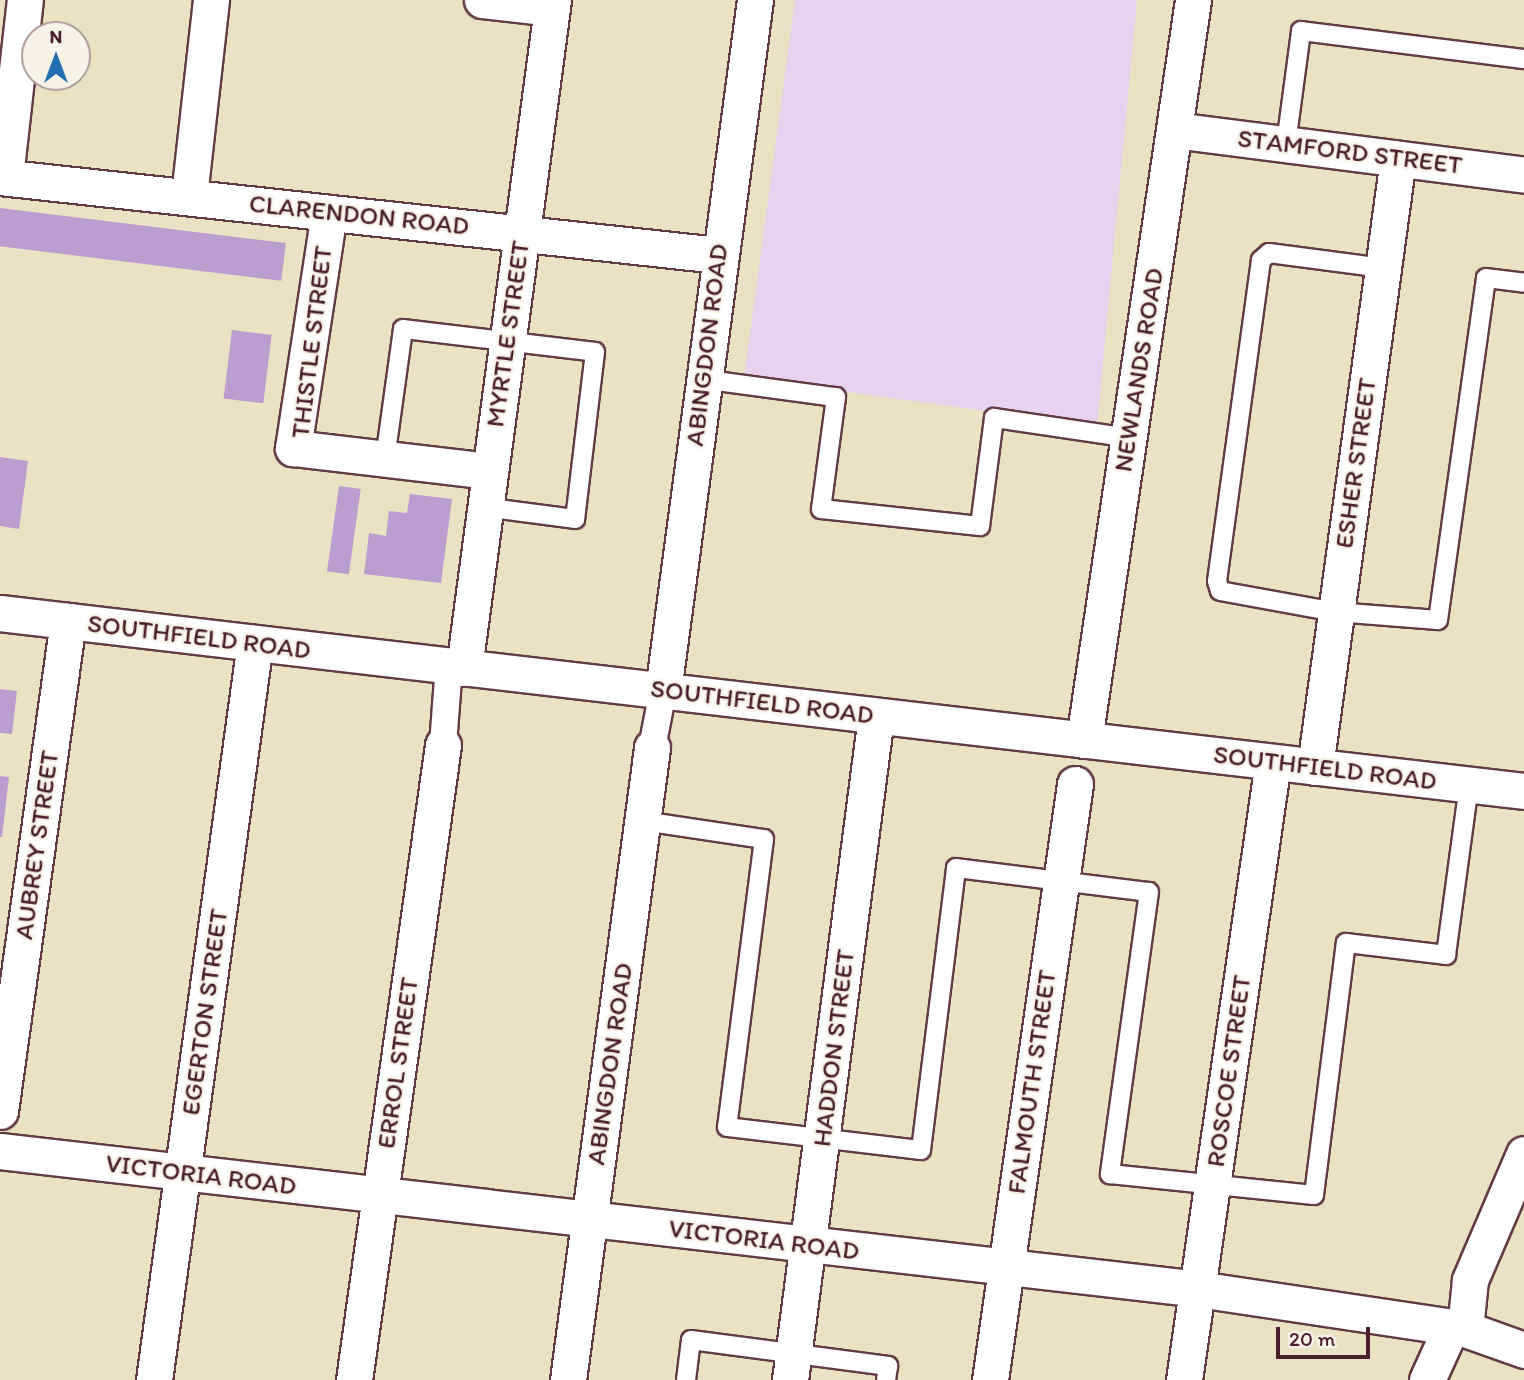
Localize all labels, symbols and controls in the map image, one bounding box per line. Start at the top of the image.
north arrow [21,21,91,91]
text: N [50,25,62,48]
street label: STAMFORD STREET [1236,123,1464,181]
street label: CLARENDON ROAD [248,188,470,242]
street label: MYRTLE STREET [479,239,537,429]
street label: ABINGDON ROAD [679,242,735,448]
street label: THISTLE STREET [285,244,339,440]
street label: NEWLANDS ROAD [1107,266,1171,474]
street label: ESHER STREET [1329,376,1383,550]
street label: SOUTHFIELD ROAD [86,608,312,666]
street label: SOUTHFIELD ROAD [649,673,875,731]
street label: SOUTHFIELD ROAD [1212,739,1438,797]
street label: AUBREY STREET [8,748,66,942]
street label: EGERTON STREET [175,907,235,1117]
street label: HADDON STREET [806,947,862,1149]
street label: ABINGDON ROAD [580,961,640,1167]
street label: FALMOUTH STREET [1001,968,1063,1196]
street label: ROSCOE STREET [1200,973,1258,1169]
street label: ERROL STREET [371,975,425,1151]
street label: VICTORIA ROAD [104,1148,298,1202]
street label: VICTORIA ROAD [667,1213,861,1267]
scale bar [1279,1314,1374,1358]
text: 20 m [1289,1326,1335,1351]

